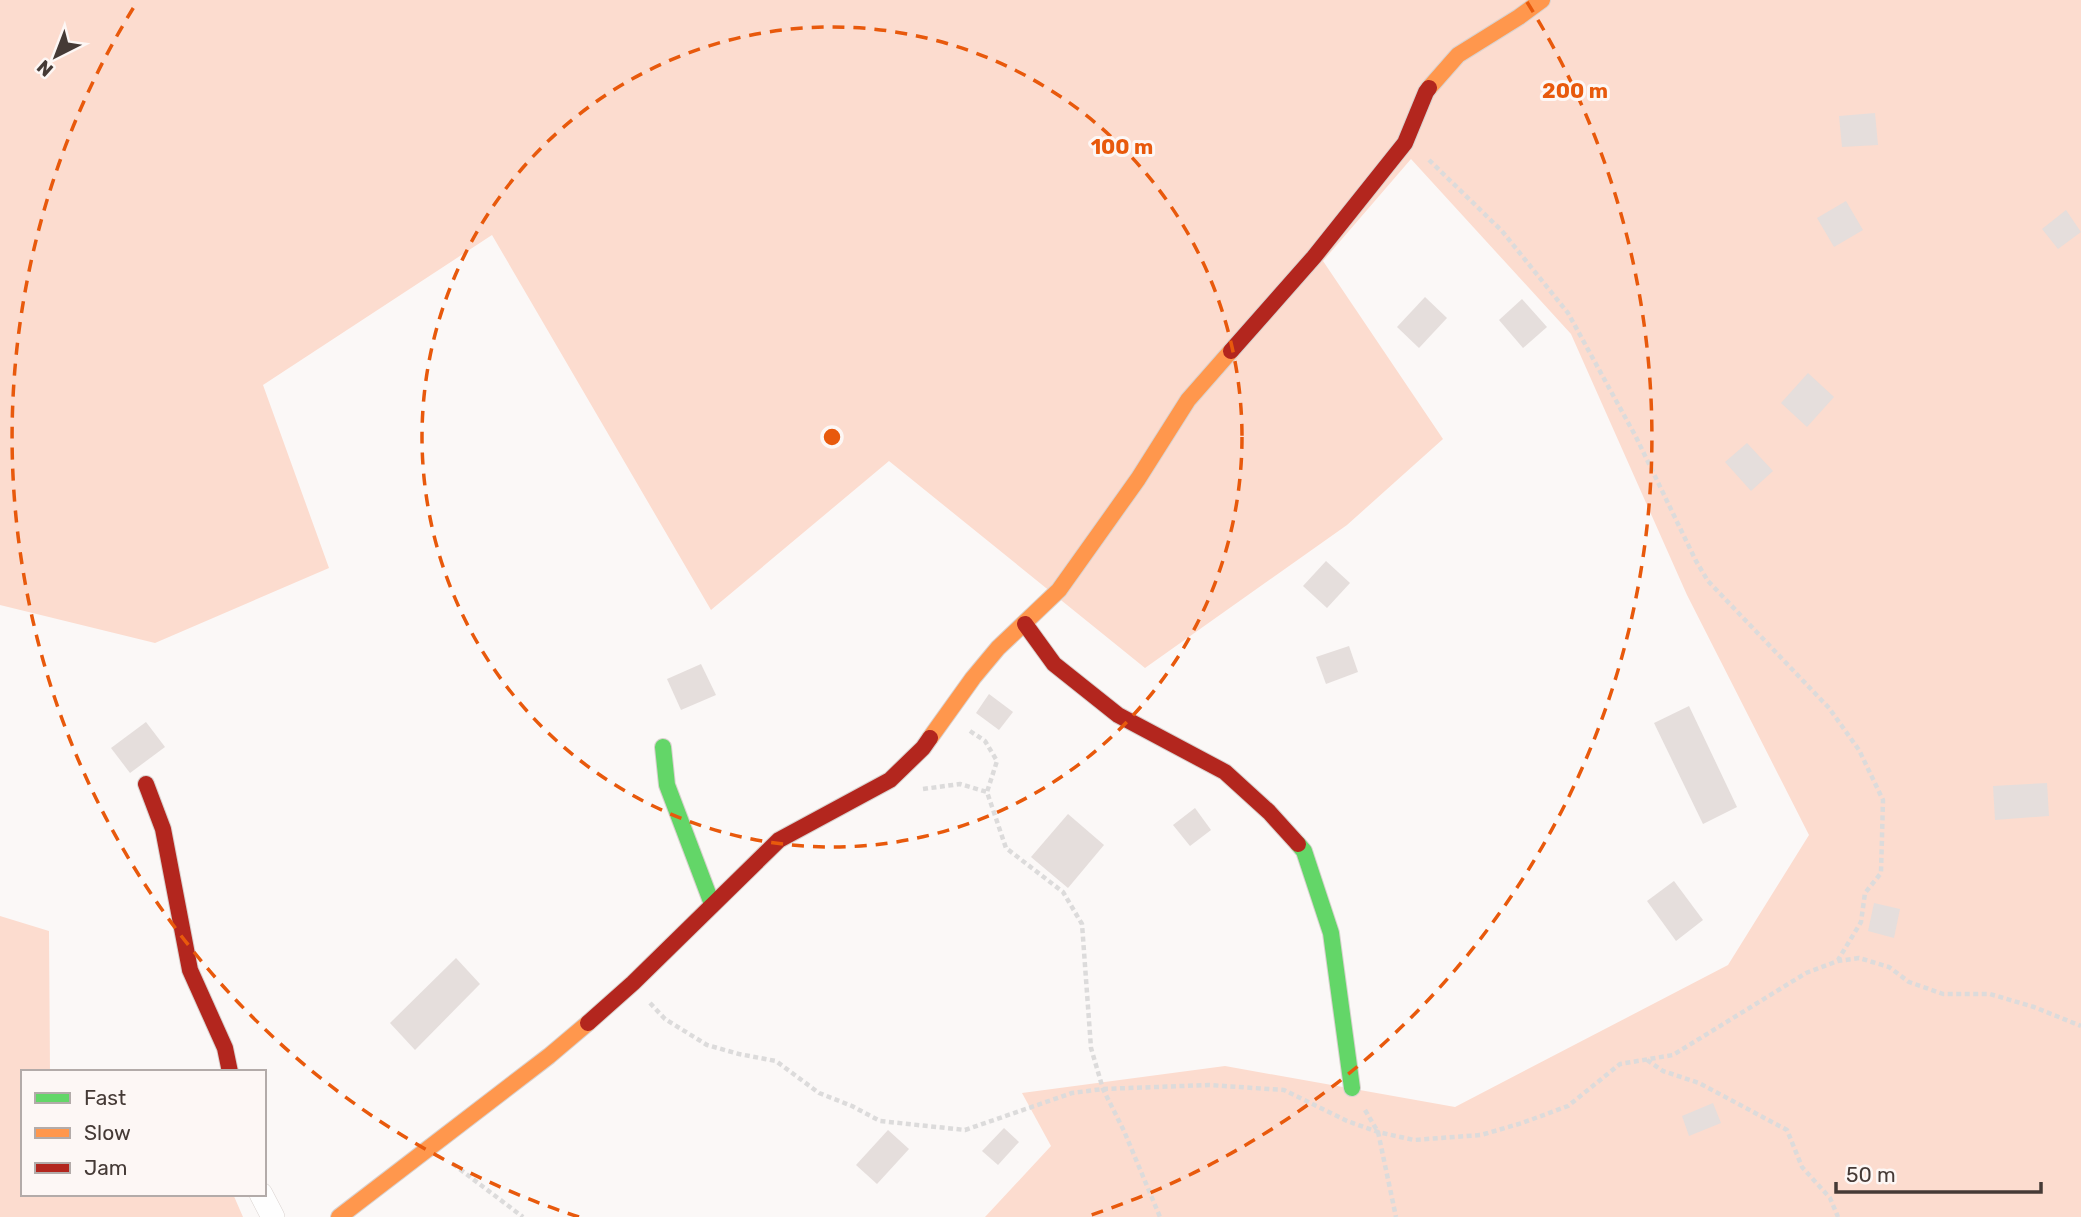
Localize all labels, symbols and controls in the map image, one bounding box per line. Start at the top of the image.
north arrow [21,21,91,91]
text: N [32,55,58,81]
text: 200 m [1542,78,1608,103]
text: 100 m [1091,134,1153,159]
centre of rings [820,425,844,449]
legend [21,1070,266,1196]
text: Fast [84,1085,126,1110]
text: Slow [84,1120,131,1145]
scale bar [1836,1150,2041,1194]
text: Jam [84,1155,128,1180]
text: 50 m [1846,1162,1896,1187]

